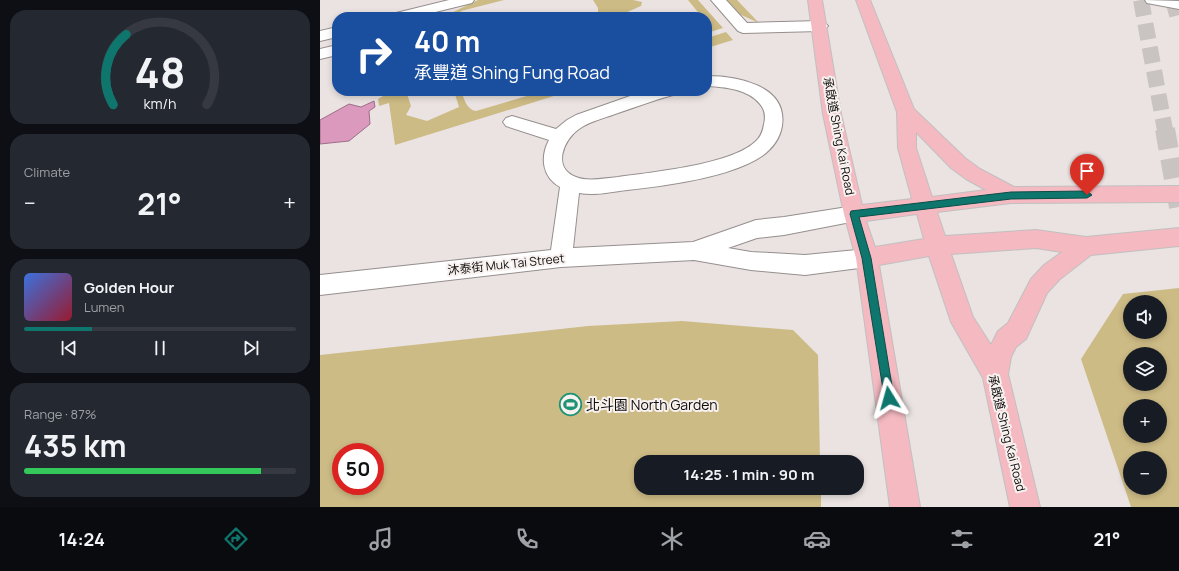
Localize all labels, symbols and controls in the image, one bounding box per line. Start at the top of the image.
text: 40 m [414,22,480,60]
icon: right [348,28,400,80]
text: 48 [135,44,185,100]
text: 承豐道 Shing Fung Road [414,60,610,84]
street label: 承啟道 Shing Kai Road [819,76,859,196]
text: km/h [143,94,177,113]
pin [1070,154,1104,195]
icon: arrive [1076,160,1098,182]
text: Climate [24,163,70,181]
text: 21° [137,183,182,224]
text: − [24,188,36,218]
text: + [283,188,296,218]
street label: 沐泰街 Muk Tai Street [447,249,565,279]
text: Golden Hour [84,277,174,298]
map controls [1123,295,1167,495]
button: sound [1123,295,1167,339]
text: Lumen [84,298,124,316]
icon: previous [58,337,80,359]
icon: pause [149,337,171,359]
icon: next [240,337,262,359]
button: layers [1123,347,1167,391]
street label: 承啟道 Shing Kai Road [984,373,1030,493]
position arrow [868,377,910,419]
sports icon: 北斗園 North Garden [557,391,583,417]
place label: 北斗園 North Garden [586,395,718,414]
button: + [1123,399,1167,443]
text: Range · 87% [24,405,96,423]
text: 435 km [24,425,126,466]
speed limit sign: 50 [332,443,384,495]
button: − [1123,451,1167,495]
text: 14:25 · 1 min · 90 m [684,464,814,485]
icon: directions [222,525,250,553]
icon: music [367,525,395,553]
icon: phone [513,525,541,553]
icon: climate [658,525,686,553]
icon: car [803,525,831,553]
icon: filters [948,525,976,553]
text: 14:24 [59,527,105,551]
text: 21° [1094,527,1120,551]

